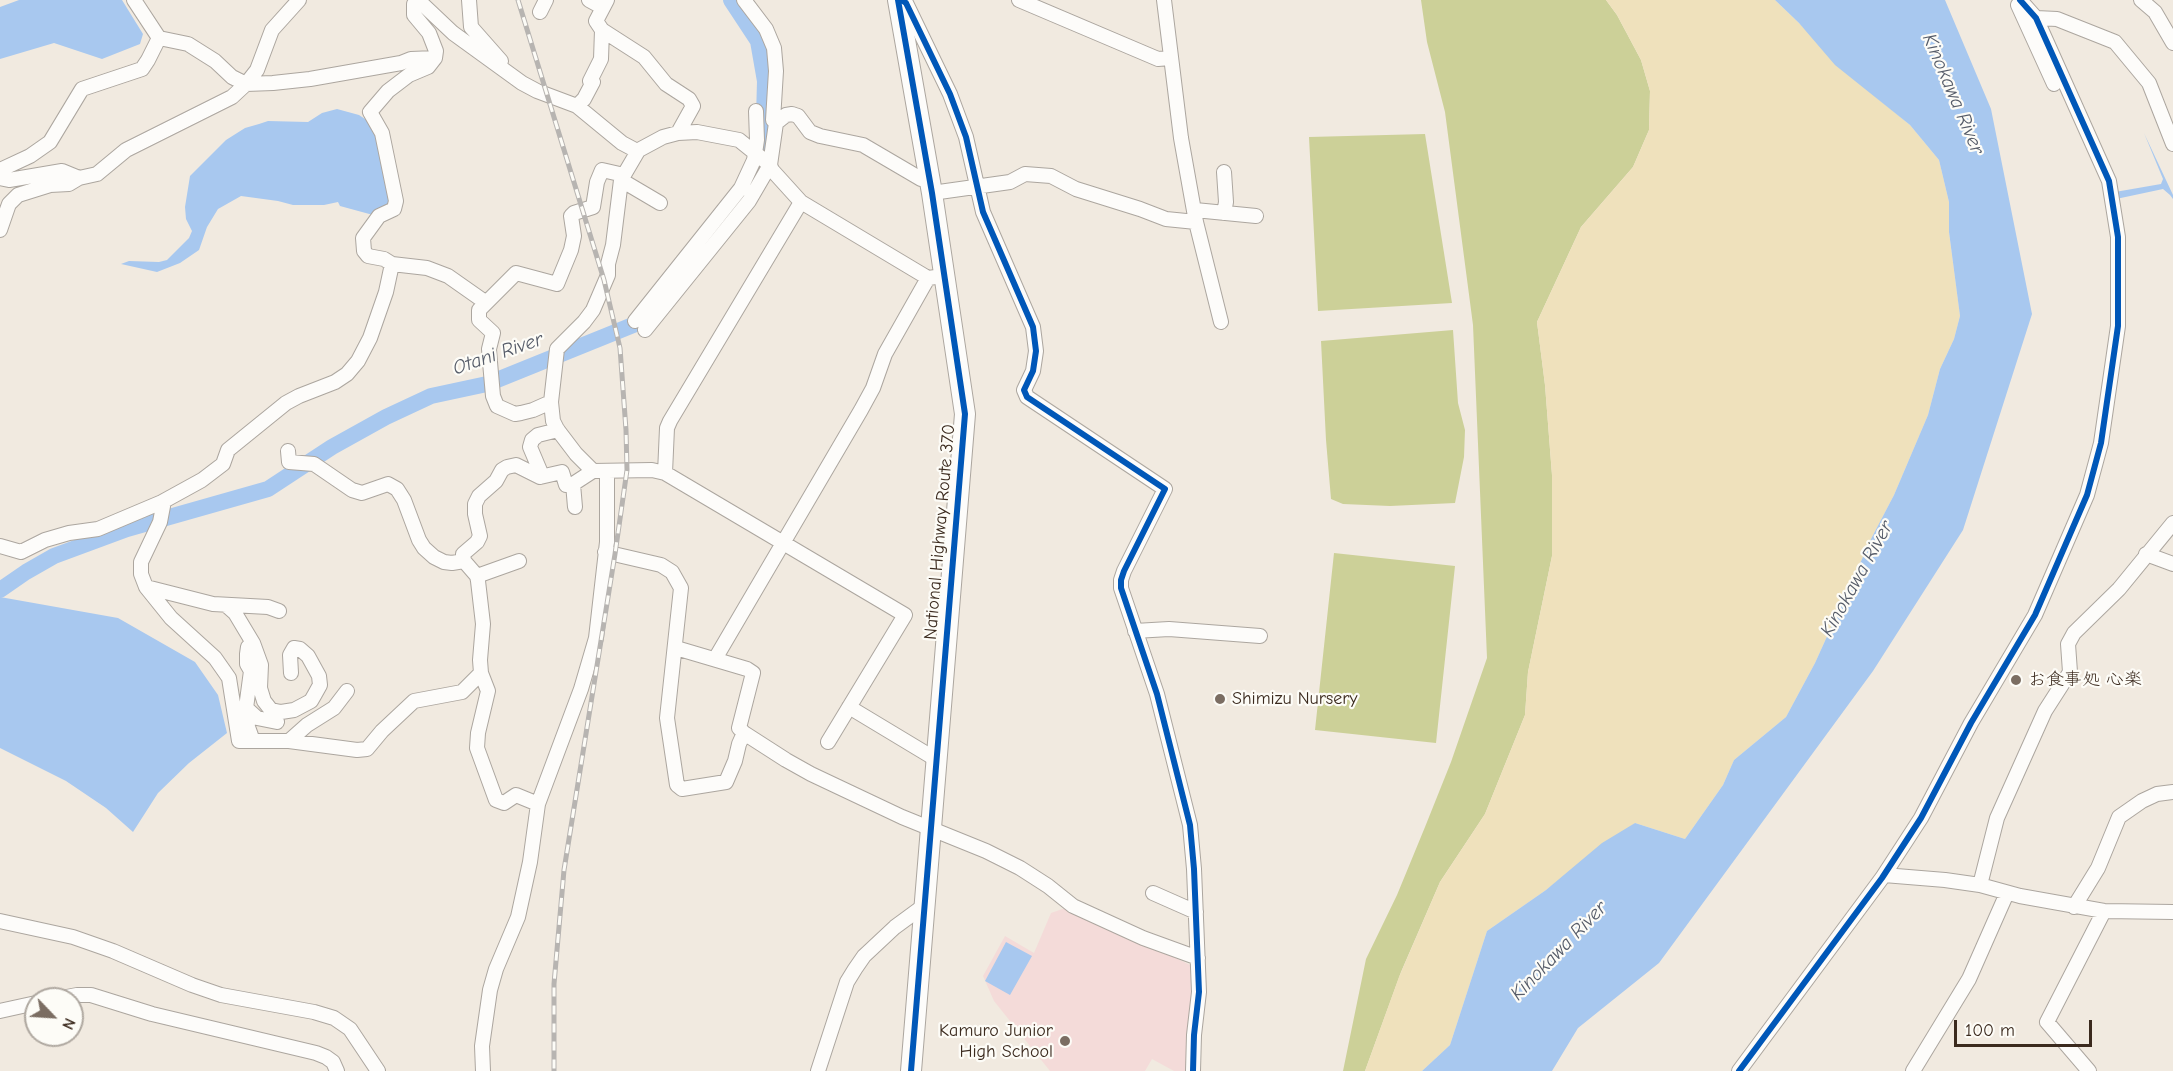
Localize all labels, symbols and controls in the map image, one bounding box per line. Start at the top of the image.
water label: Kinokawa River [1917,30,1989,158]
water label: Otani River [450,327,546,381]
street label: National Highway Route 370 [920,423,960,641]
water label: Kinokawa River [1815,517,1899,641]
place label: お食事処 心楽 [2028,669,2142,691]
marker: お食事処 心楽 [2009,673,2023,687]
place label: Shimizu Nursery [1232,688,1357,710]
marker: Shimizu Nursery [1213,692,1227,706]
water label: Kinokawa River [1506,896,1612,1006]
north arrow [24,987,84,1047]
scale bar [1957,1008,2095,1046]
text: N [58,1015,79,1032]
place label: Kamuro Junior High School [939,1020,1053,1062]
text: 100 m [1965,1020,2015,1041]
marker: Kamuro Junior High School [1058,1034,1072,1048]

